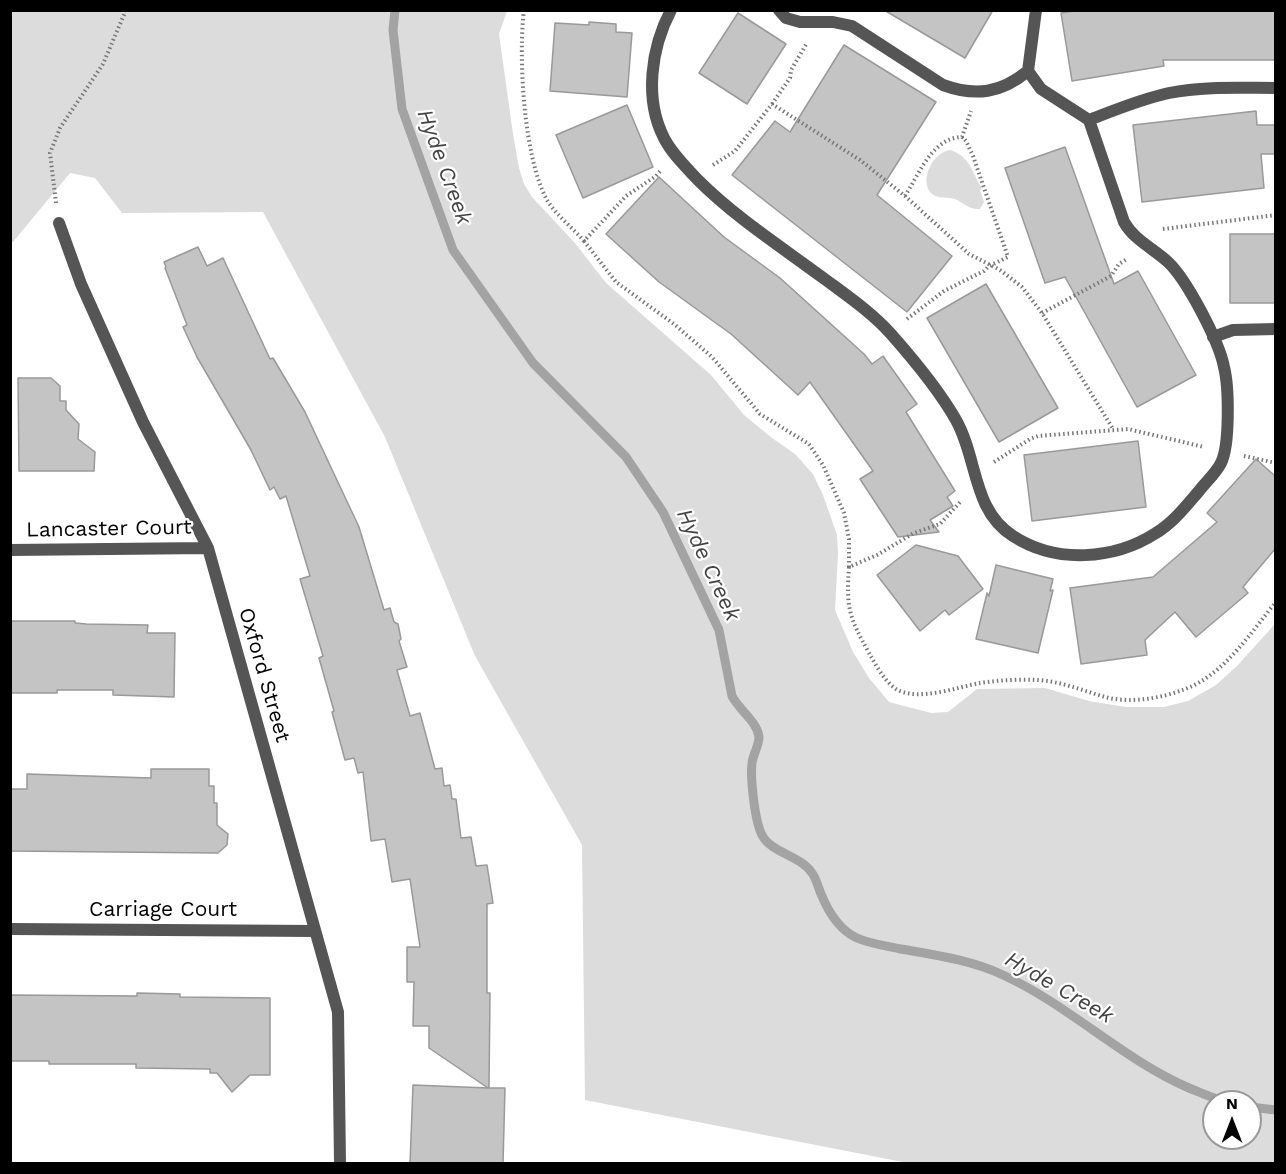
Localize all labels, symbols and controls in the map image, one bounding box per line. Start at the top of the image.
water label: Hyde Creek [411,106,477,228]
water label: Hyde Creek [670,505,746,625]
street label: Lancaster Court [26,515,192,543]
street label: Oxford Street [233,605,295,745]
street label: Carriage Court [89,897,237,923]
water label: Hyde Creek [1000,946,1118,1030]
north arrow [1202,1090,1262,1150]
text: N [1226,1094,1238,1113]

